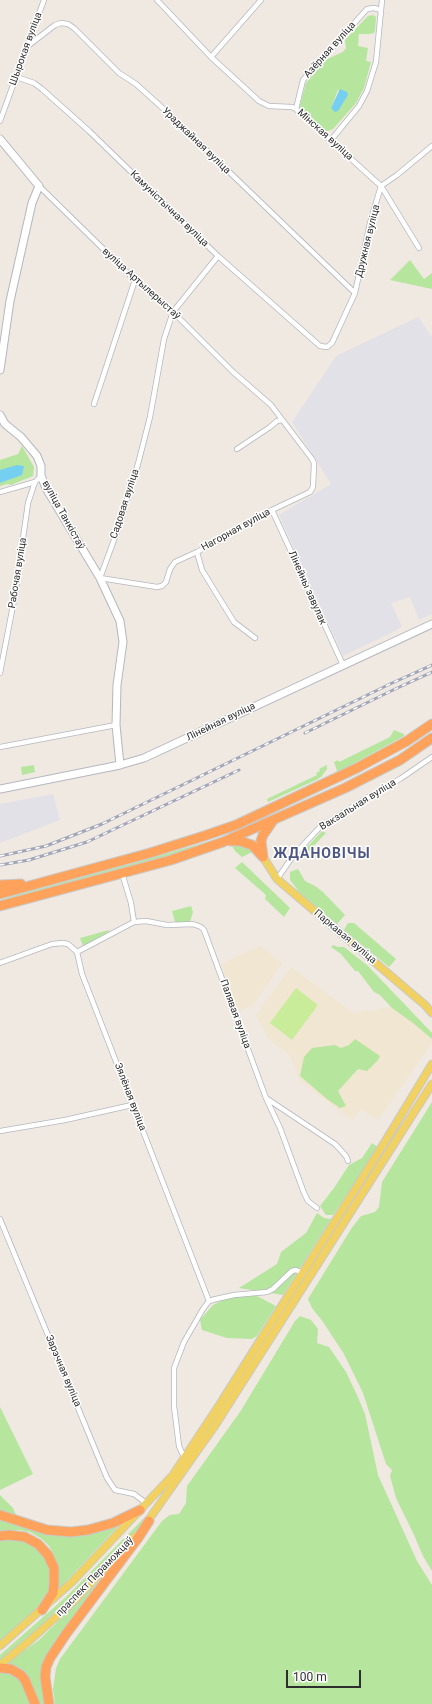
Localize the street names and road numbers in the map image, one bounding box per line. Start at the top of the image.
street label: Шырокая вуліца [7,11,45,87]
street label: Азёрная вуліца [302,19,358,81]
street label: Ураджайная вуліца [159,105,233,177]
street label: Мінская вуліца [295,107,355,163]
street label: Камуністычная вуліца [127,168,211,250]
street label: Дружная вуліца [353,203,383,279]
street label: вуліца Артылерыстаў [99,246,183,322]
street label: Садовая вуліца [108,468,142,540]
street label: вуліца Танкістаў [39,479,87,551]
street label: Нагорная вуліца [199,506,273,554]
street label: Рабочая вуліца [6,537,30,609]
street label: Лінейны завулак [285,549,329,627]
street label: Лінейная вуліца [185,700,257,744]
street label: Вакзальная вуліца [318,777,398,833]
street label: Паркавая вуліца [311,907,379,967]
street label: Палявая вуліца [217,978,253,1050]
street label: Зялёная вуліца [112,1061,148,1133]
street label: Зарэчная вуліца [42,1333,84,1409]
street label: праспект Пераможцаў [54,1535,136,1619]

